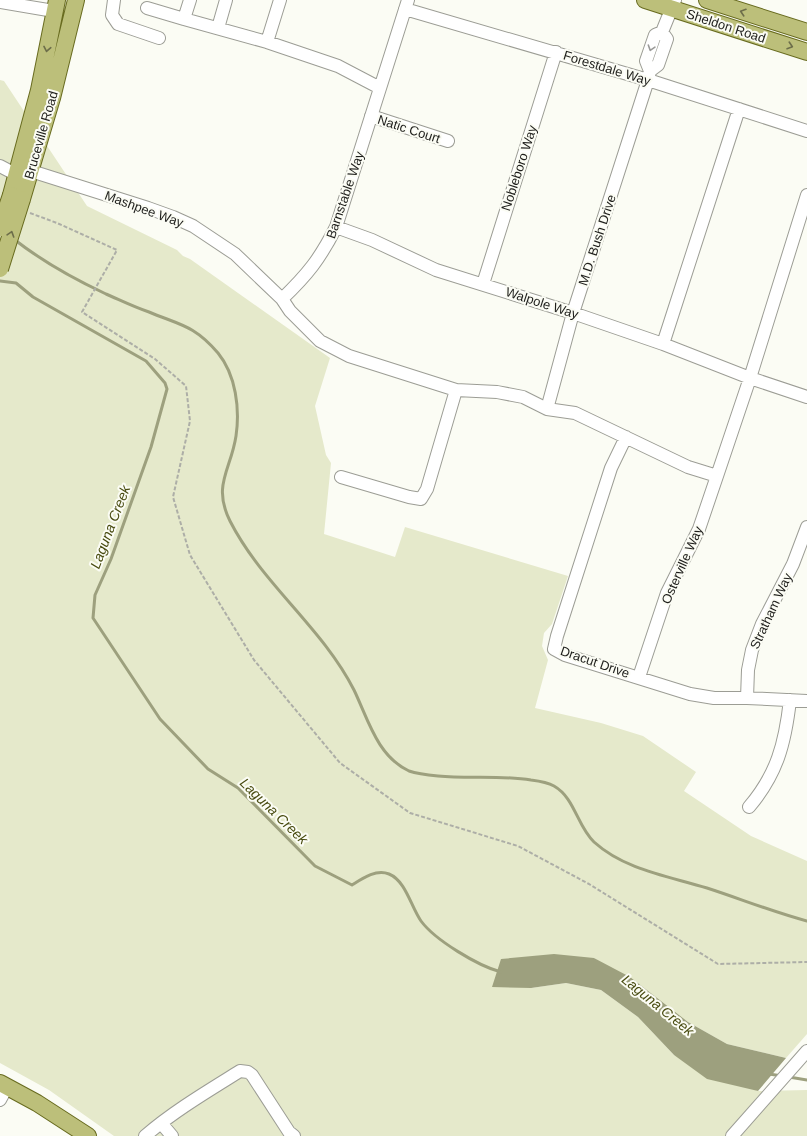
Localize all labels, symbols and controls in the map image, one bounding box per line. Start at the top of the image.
street label: Sheldon Road [684,6,768,46]
one-way arrow [740,8,747,17]
one-way arrow [786,41,793,50]
one-way arrow [647,44,655,51]
one-way arrow [43,46,51,53]
street label: Forestdale Way [562,48,653,89]
street label: Bruceville Road [21,89,61,181]
street label: Natic Court [376,112,443,146]
street label: Nobleboro Way [498,123,540,213]
street label: Barnstable Way [323,149,367,241]
street label: Mashpee Way [103,188,186,230]
street label: M.D. Bush Drive [575,193,619,287]
one-way arrow [6,230,15,237]
street label: Walpole Way [504,284,581,322]
water label: Laguna Creek [87,482,134,571]
street label: Osterville Way [658,523,706,606]
street label: Stratham Way [747,570,795,651]
street label: Dracut Drive [558,643,632,681]
water label: Laguna Creek [237,775,312,848]
water label: Laguna Creek [619,971,698,1040]

